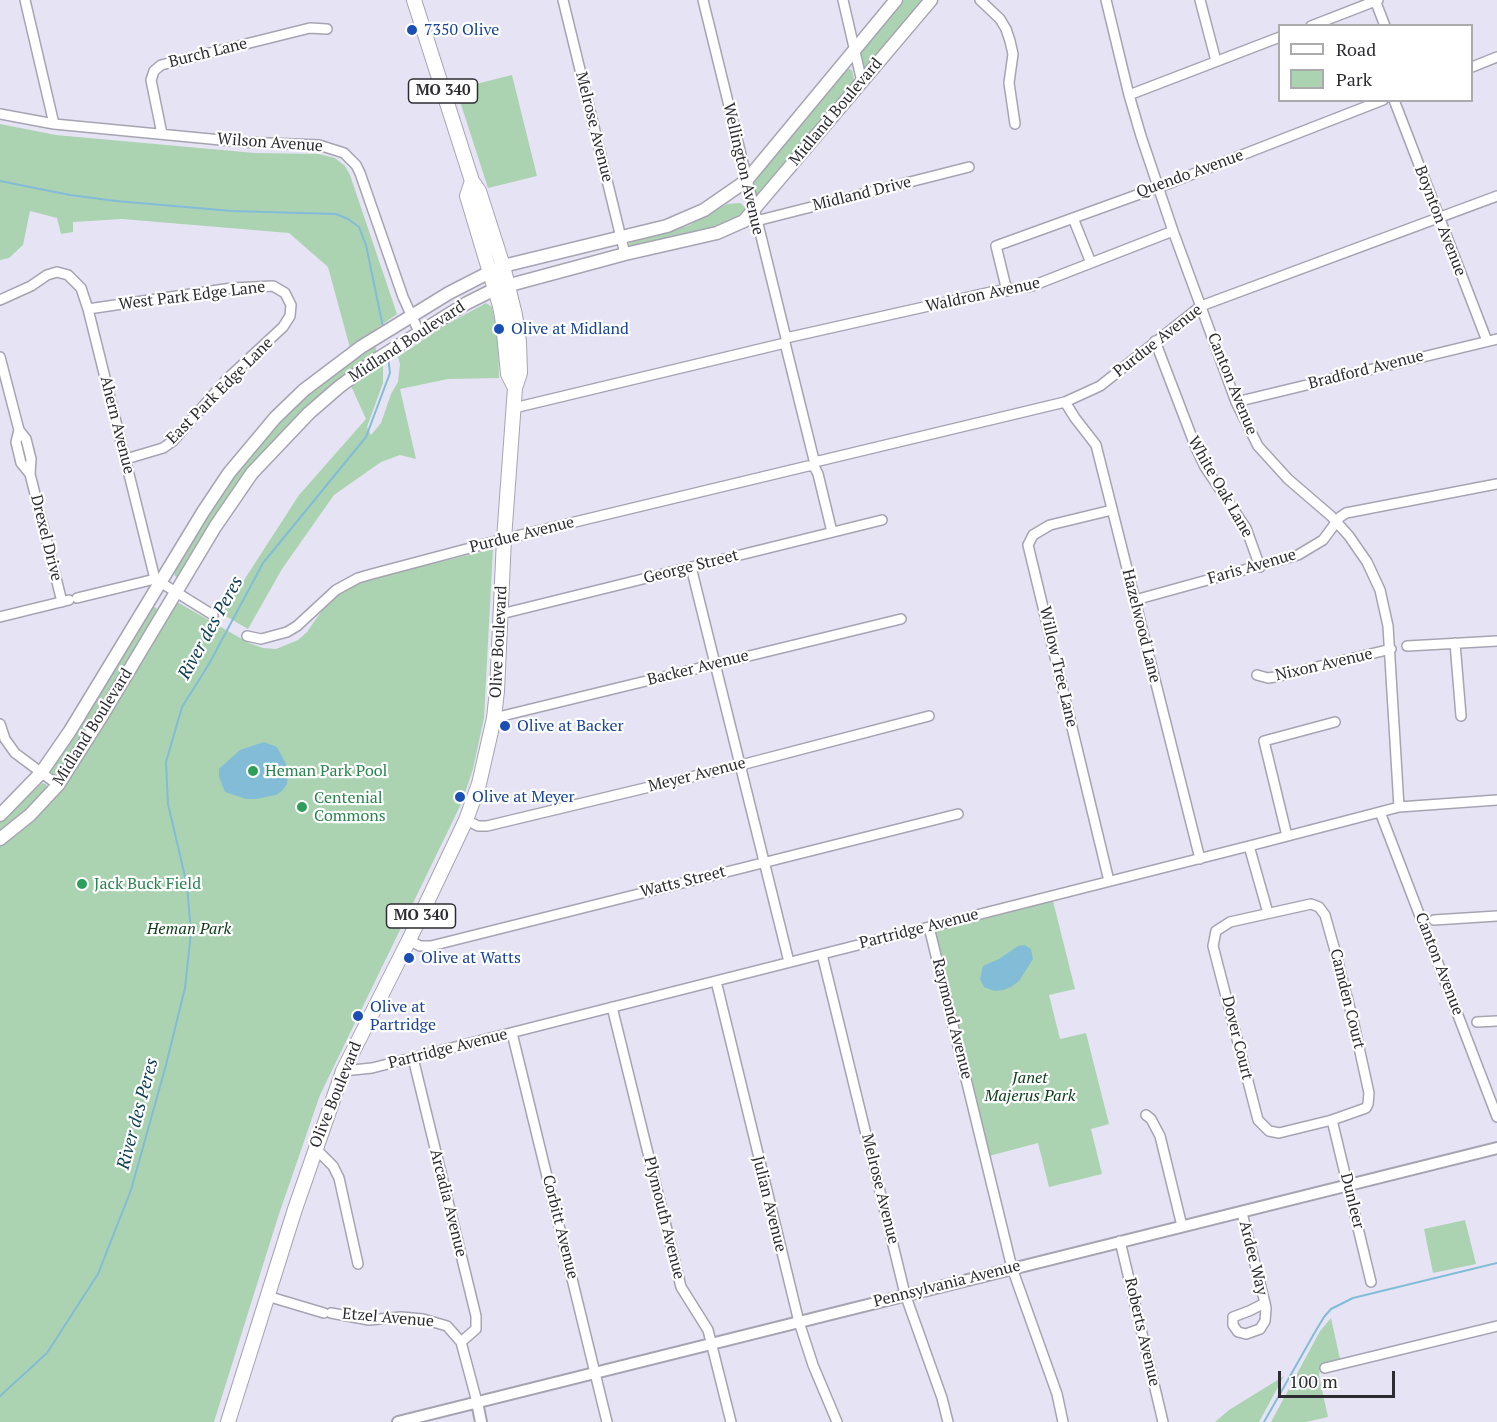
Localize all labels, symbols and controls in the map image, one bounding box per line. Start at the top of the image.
place label: 7350 Olive [424,20,499,40]
marker: 7350 Olive [405,23,419,37]
legend [1278,24,1473,102]
street label: Burch Lane [167,34,249,72]
text: Road [1336,37,1376,61]
street label: Midland Boulevard [785,54,887,170]
text: Park [1336,67,1372,91]
street label: Melrose Avenue [571,70,617,184]
road number: MO 340 [408,79,478,103]
street label: Wellington Avenue [718,101,768,237]
street label: Wilson Avenue [216,130,324,156]
street label: Quendo Avenue [1134,146,1246,202]
street label: Boynton Avenue [1410,163,1470,279]
street label: Midland Drive [811,172,913,216]
street label: Waldron Avenue [924,274,1042,316]
street label: West Park Edge Lane [118,277,266,315]
street label: Midland Boulevard [345,297,469,387]
street label: Purdue Avenue [1110,300,1206,382]
place label: Olive at Midland [511,319,629,339]
marker: Olive at Midland [492,322,506,336]
street label: Canton Avenue [1203,330,1261,438]
street label: East Park Edge Lane [163,334,277,448]
street label: Bradford Avenue [1306,346,1426,394]
street label: Ahern Avenue [96,374,138,476]
street label: White Oak Lane [1183,433,1257,541]
street label: Drexel Drive [26,493,66,583]
street label: Purdue Avenue [468,513,576,557]
street label: Faris Avenue [1206,545,1298,589]
street label: George Street [642,546,740,588]
street label: Hazelwood Lane [1118,567,1164,685]
water label: River des Peres [174,573,248,683]
street label: Olive Boulevard [486,585,512,699]
street label: Willow Tree Lane [1035,605,1081,729]
street label: Nixon Avenue [1273,644,1375,686]
street label: Backer Avenue [645,646,751,690]
street label: Midland Boulevard [49,665,137,789]
place label: Olive at Backer [517,716,624,736]
marker: Olive at Backer [498,719,512,733]
street label: Meyer Avenue [646,754,748,796]
place label: Heman Park Pool [265,761,387,781]
marker: Heman Park Pool [246,764,260,778]
place label: Olive at Meyer [472,787,575,807]
place label: Centenial Commons [314,788,386,826]
marker: Olive at Meyer [453,790,467,804]
marker: Centenial Commons [295,800,309,814]
street label: Watts Street [638,862,728,902]
place label: Jack Buck Field [94,874,201,894]
marker: Jack Buck Field [75,877,89,891]
road number: MO 340 [386,904,456,928]
street label: Partridge Avenue [857,905,981,953]
street label: Canton Avenue [1411,910,1467,1018]
park label: Heman Park [147,919,231,939]
street label: Camden Court [1325,947,1369,1051]
place label: Olive at Watts [421,948,521,968]
marker: Olive at Watts [402,951,416,965]
street label: Raymond Avenue [928,957,976,1081]
street label: Dover Court [1217,994,1257,1082]
place label: Olive at Partridge [370,997,436,1035]
marker: Olive at Partridge [351,1009,365,1023]
street label: Partridge Avenue [386,1025,510,1073]
street label: Olive Boulevard [306,1039,366,1151]
water label: River des Peres [113,1056,163,1172]
park label: Janet Majerus Park [985,1068,1075,1106]
street label: Melrose Avenue [857,1132,903,1246]
street label: Arcadia Avenue [425,1147,471,1259]
street label: Julian Avenue [748,1154,790,1254]
street label: Plymouth Avenue [639,1155,689,1281]
street label: Dunleer [1336,1171,1368,1231]
street label: Corbitt Avenue [538,1173,582,1281]
street label: Ardee Way [1234,1219,1272,1297]
street label: Pennsylvania Avenue [872,1256,1022,1312]
street label: Roberts Avenue [1120,1276,1164,1388]
street label: Etzel Avenue [341,1304,435,1332]
scale bar [1281,1359,1398,1397]
text: 100 m [1289,1369,1338,1393]

